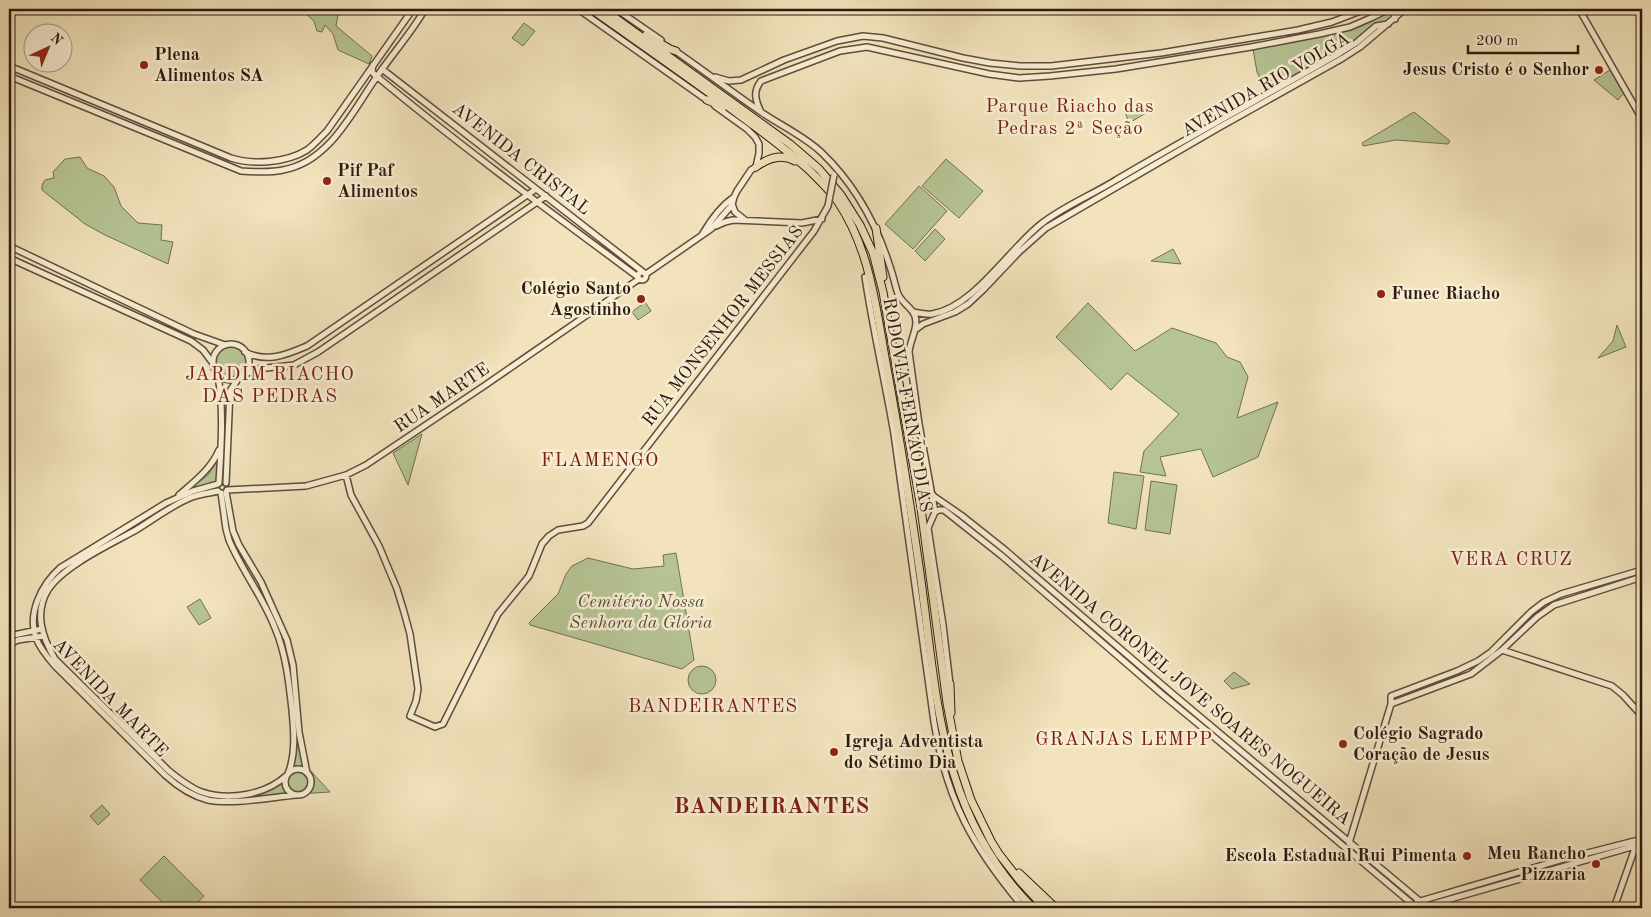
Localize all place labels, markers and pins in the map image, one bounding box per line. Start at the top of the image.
place label: Plena Alimentos SA [154,46,264,85]
marker: Plena Alimentos SA [138,59,150,71]
place label: Jesus Cristo é o Senhor [1403,61,1589,79]
marker: Jesus Cristo é o Senhor [1593,64,1605,76]
place label: Pif Paf Alimentos [337,162,418,201]
marker: Pif Paf Alimentos [321,175,333,187]
place label: Colégio Santo Agostinho [521,280,631,319]
place label: Funec Riacho [1391,285,1500,303]
marker: Funec Riacho [1375,288,1387,300]
marker: Colégio Santo Agostinho [635,293,647,305]
place label: Colégio Sagrado Coração de Jesus [1353,725,1490,764]
place label: Igreja Adventista do Sétimo Dia [844,733,983,772]
marker: Colégio Sagrado Coração de Jesus [1337,738,1349,750]
marker: Igreja Adventista do Sétimo Dia [828,746,840,758]
place label: Meu Rancho Pizzaria [1487,845,1586,884]
place label: Escola Estadual Rui Pimenta [1224,847,1457,865]
marker: Escola Estadual Rui Pimenta [1461,850,1473,862]
marker: Meu Rancho Pizzaria [1590,858,1602,870]

